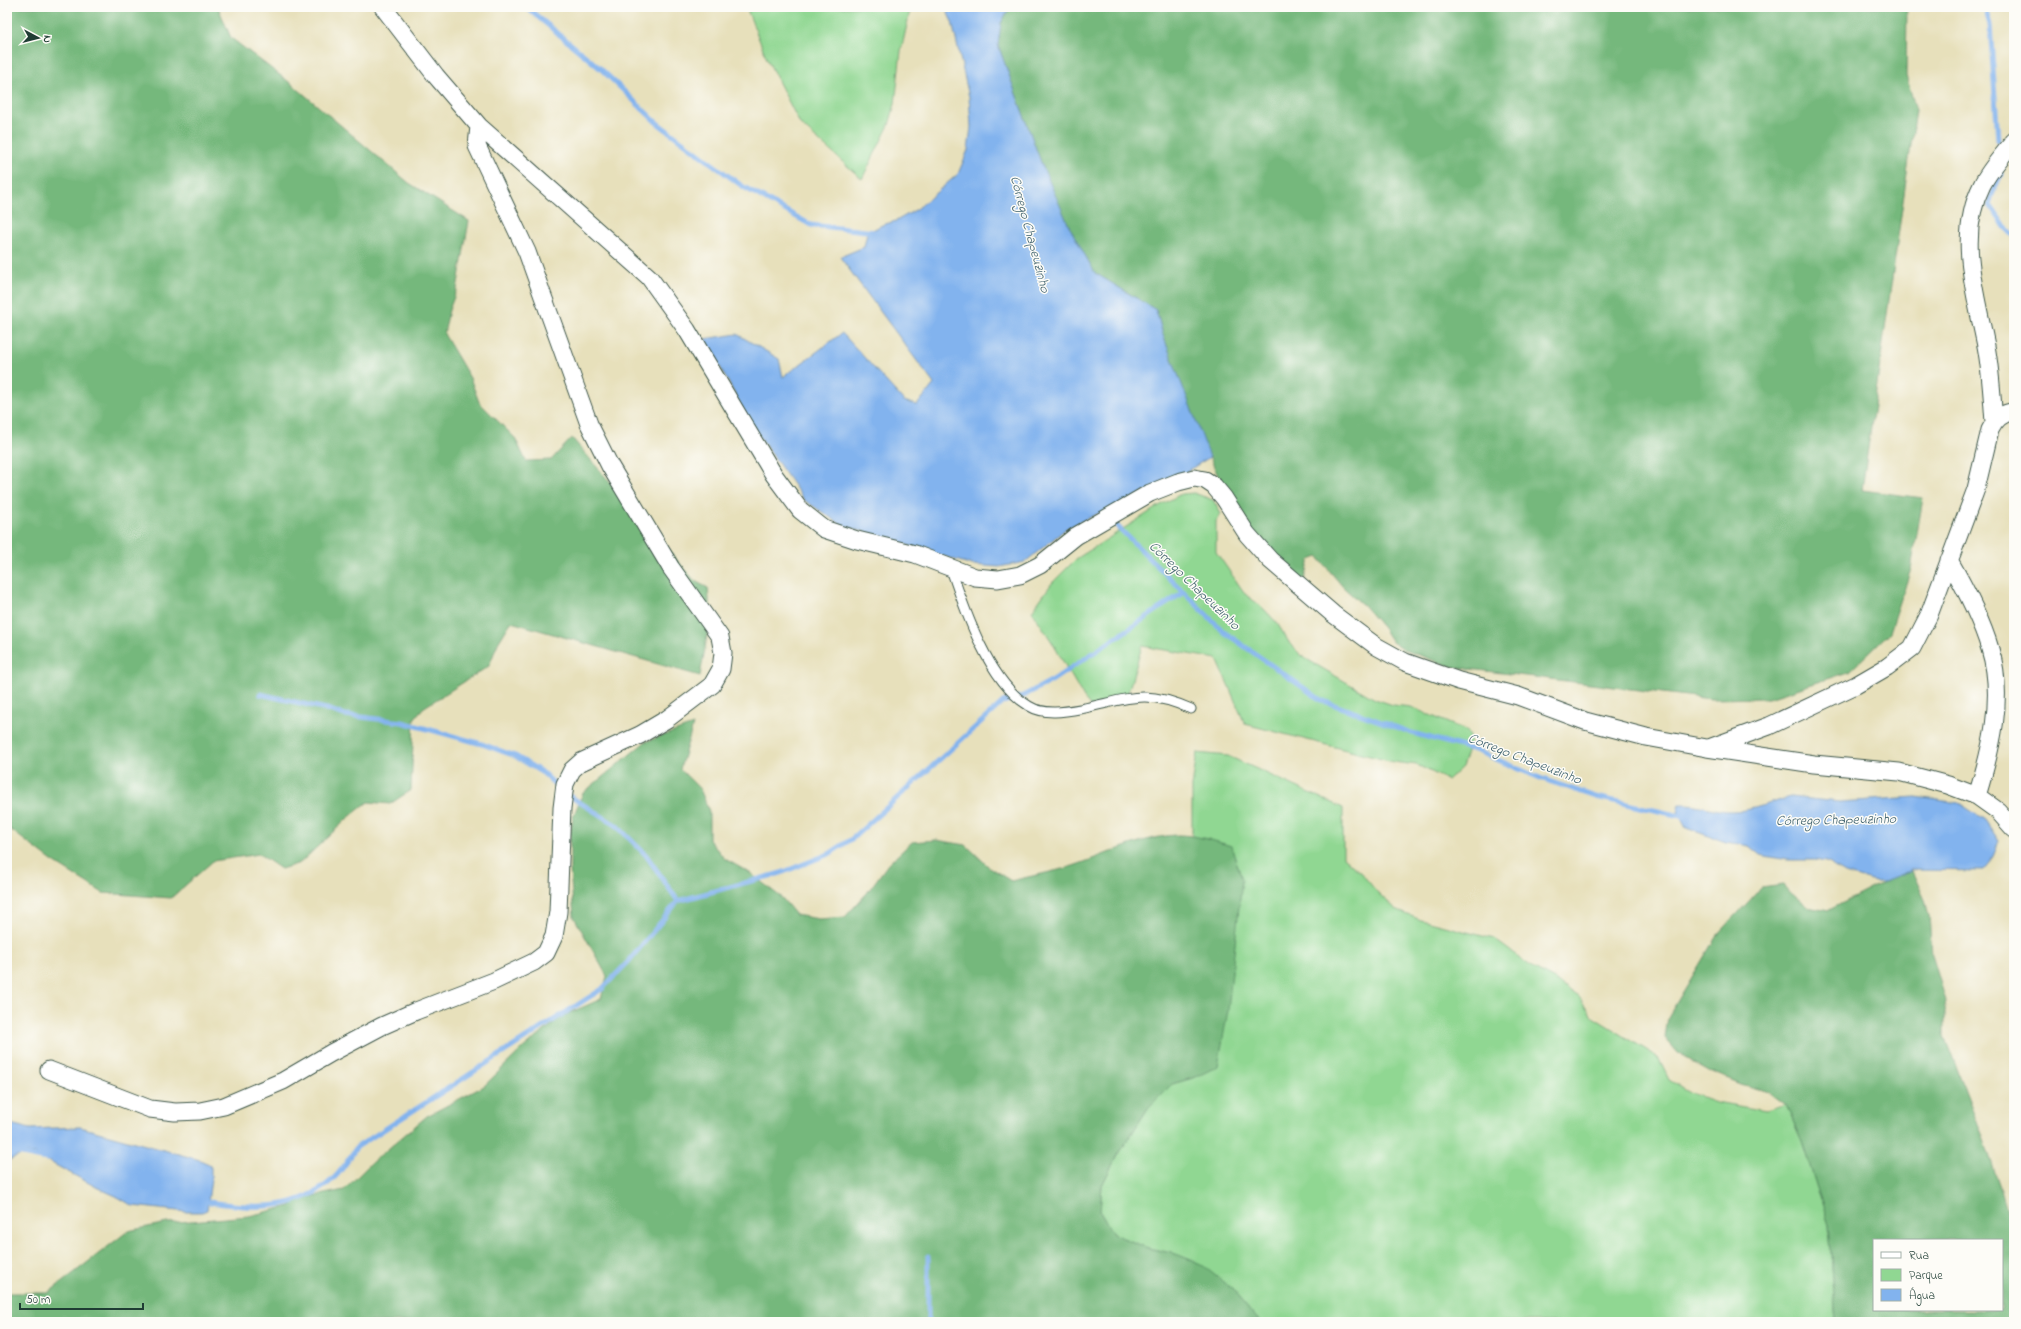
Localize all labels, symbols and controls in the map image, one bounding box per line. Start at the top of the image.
north arrow [18,18,58,58]
text: N [39,34,55,44]
water label: Córrego Chapeuzinho [1004,174,1055,296]
water label: Córrego Chapeuzinho [1144,537,1245,636]
water label: Córrego Chapeuzinho [1465,728,1585,791]
water label: Córrego Chapeuzinho [1776,809,1897,832]
legend [1873,1239,2003,1311]
text: Rua [1909,1247,1929,1265]
text: Parque [1909,1267,1943,1285]
scale bar [20,1285,143,1311]
text: Água [1909,1286,1935,1306]
text: 50 m [26,1291,50,1309]

